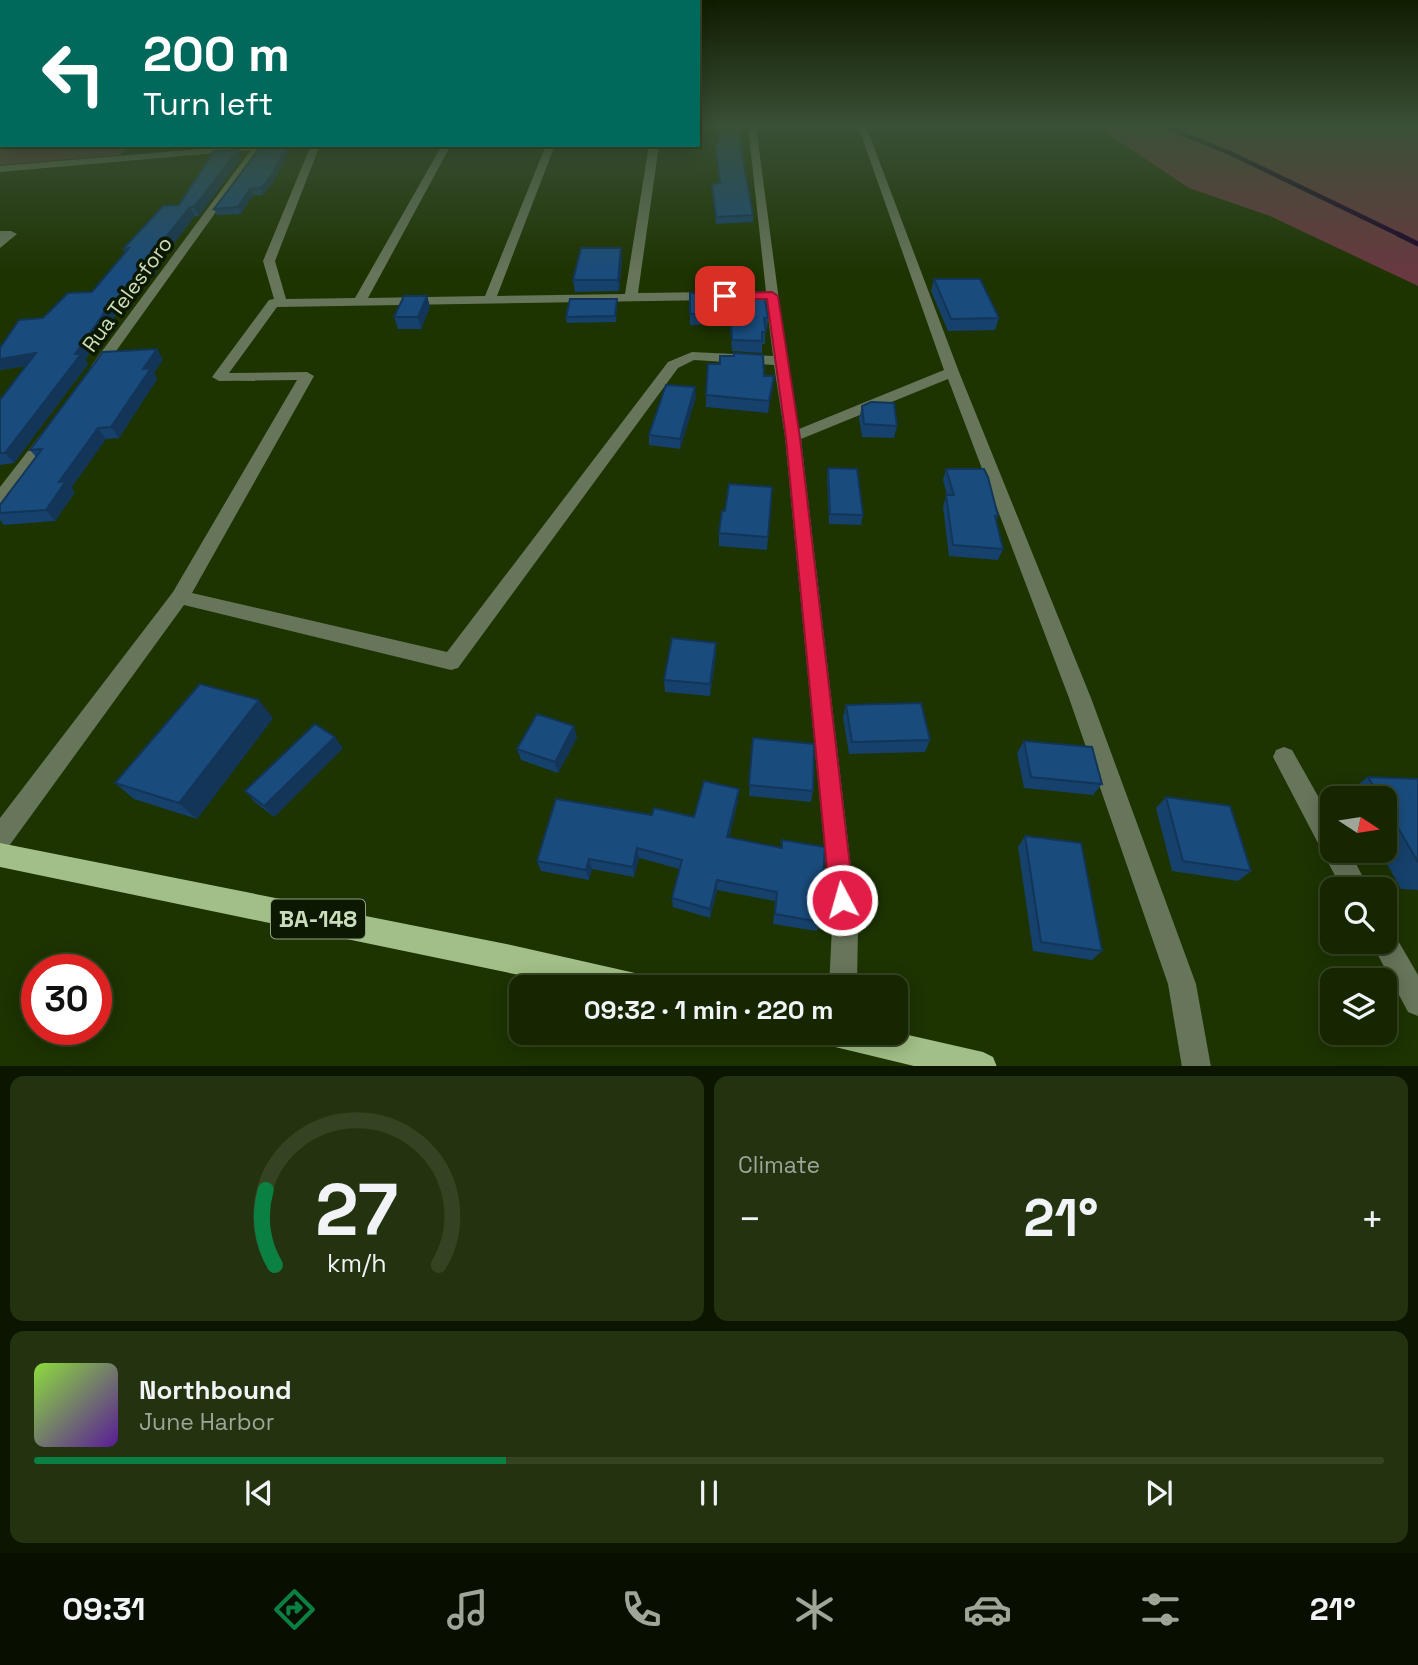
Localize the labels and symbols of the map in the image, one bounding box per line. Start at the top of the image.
street label: Rua Telesforo [76,231,178,357]
pin [695,266,755,326]
north arrow [1320,786,1396,863]
position arrow [805,863,879,937]
road number: BA-148 [271,900,365,938]
speed limit sign: 30 [21,954,112,1045]

